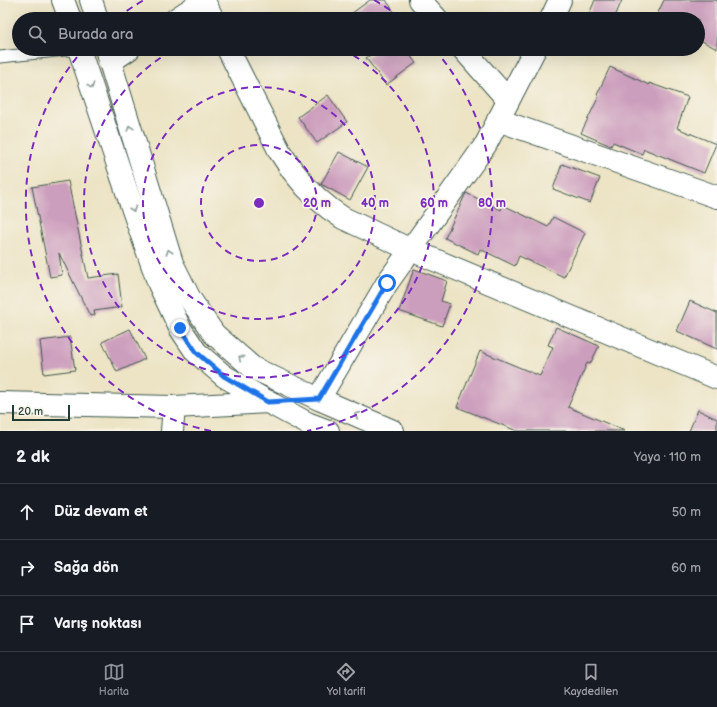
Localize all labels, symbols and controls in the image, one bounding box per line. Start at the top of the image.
search box [12,12,705,56]
icon: search [26,23,48,45]
text: Burada ara [58,25,133,44]
one-way arrow [87,82,95,89]
one-way arrow [126,125,135,132]
centre of rings [252,196,266,210]
text: 20 m [303,196,331,211]
text: 40 m [361,196,389,211]
text: 60 m [420,196,448,211]
text: 80 m [478,196,506,211]
one-way arrow [128,206,136,213]
one-way arrow [165,249,173,256]
route start [378,274,396,292]
route end [171,319,189,337]
one-way arrow [239,355,246,362]
scale bar [12,403,70,422]
text: 20 m [18,405,43,418]
one-way arrow [354,412,361,420]
text: 2 dk [16,447,50,467]
text: Yaya · 110 m [634,449,701,465]
icon: ahead [16,501,38,523]
text: Düz devam et [54,502,148,521]
text: 50 m [672,504,701,520]
icon: right [16,557,38,579]
text: Sağa dön [54,558,119,577]
text: 60 m [671,560,701,576]
icon: arrive [16,613,38,635]
text: Varış noktası [54,614,141,633]
tab: Harita [99,661,129,698]
tab: Yol tarifi [327,661,366,698]
tab: Kaydedilen [563,661,618,698]

